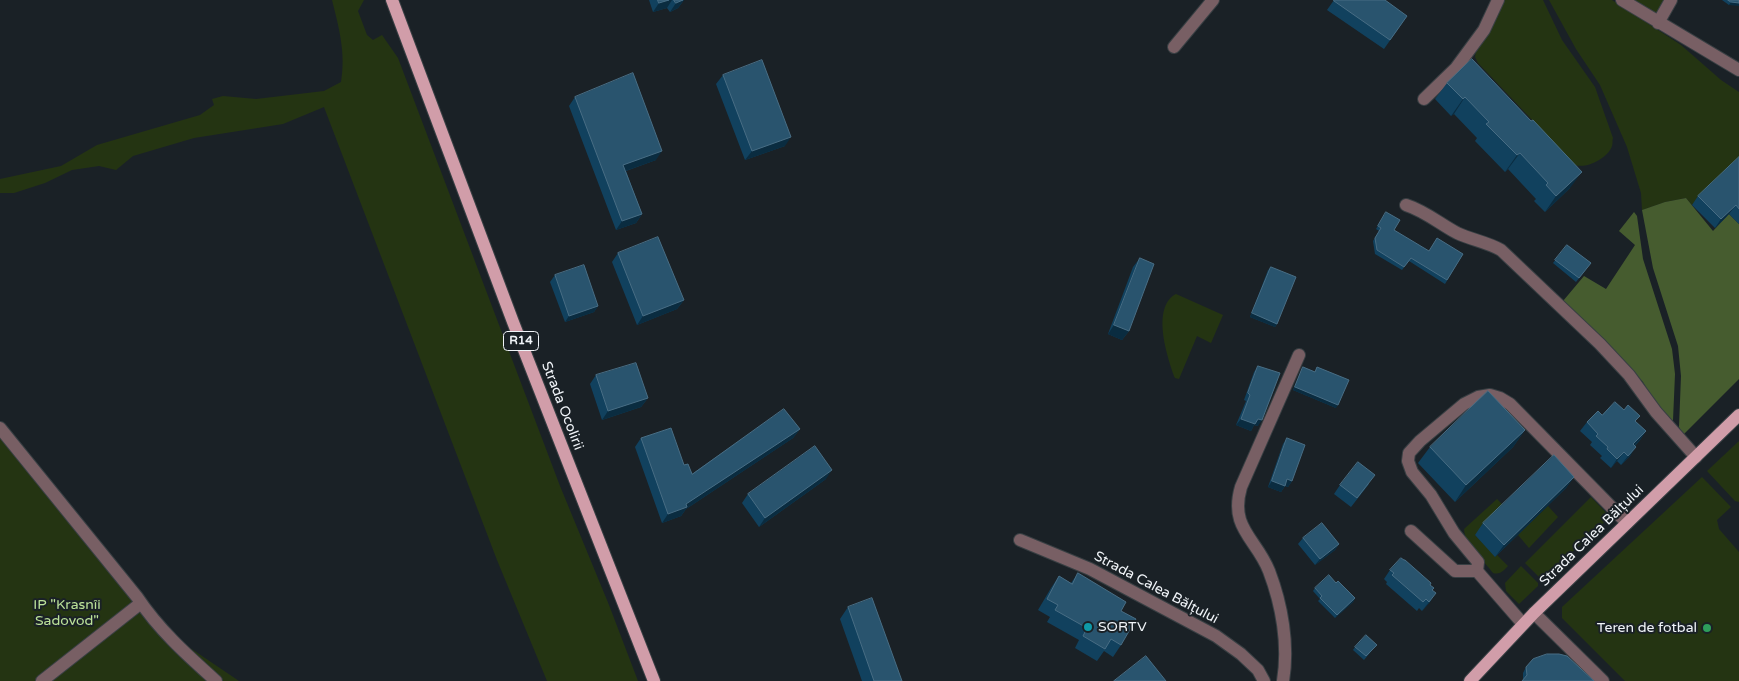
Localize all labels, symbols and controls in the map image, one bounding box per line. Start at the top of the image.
road number: R14 [504,332,538,351]
street label: Strada Ocolirii [537,359,587,453]
street label: Strada Calea Bălțului [1536,482,1648,590]
street label: Strada Calea Bălțului [1091,548,1221,628]
park label: IP "Krasnîi Sadovod" [33,597,101,630]
place label: SORTV [1098,619,1147,635]
place label: Teren de fotbal [1597,620,1697,636]
marker: SORTV [1082,621,1094,633]
marker: Teren de fotbal [1701,622,1713,634]

